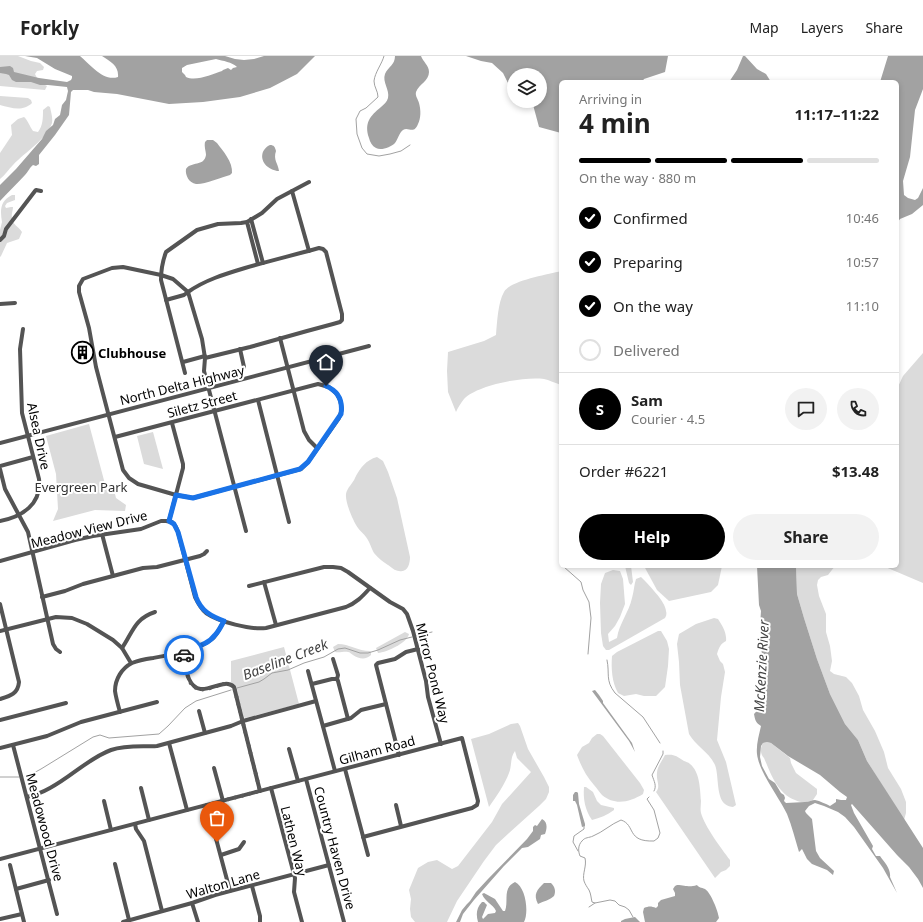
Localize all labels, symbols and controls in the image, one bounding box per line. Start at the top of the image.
text: Forkly [20,15,79,41]
text: Map [750,18,779,37]
text: Layers [801,18,843,37]
text: Share [865,18,903,37]
map controls [507,68,547,108]
button: layers [507,68,547,108]
text: Arriving in [579,90,642,108]
text: 11:17–11:22 [794,104,879,124]
text: 4 min [579,105,651,141]
text: On the way · 880 m [579,169,696,187]
icon: check [579,207,601,229]
text: Confirmed [613,208,688,228]
text: 10:46 [846,209,879,227]
icon: check [579,251,601,273]
text: Preparing [613,252,683,272]
text: 10:57 [846,253,879,271]
icon: check [579,295,601,317]
text: On the way [613,296,693,316]
text: 11:10 [846,297,879,315]
building icon: Clubhouse [69,340,95,366]
text: Delivered [613,340,680,360]
place label: Clubhouse [98,344,166,362]
pin [309,345,343,386]
icon: home [315,351,337,373]
street label: North Delta Highway [118,361,247,409]
street label: Siletz Street [165,386,239,422]
button: chat [785,388,827,430]
button: phone [837,388,879,430]
text: Sam [631,390,663,410]
text: S [596,399,604,419]
street label: Alsea Drive [23,401,55,471]
text: Courier · 4.5 [631,410,705,428]
text: Order #6221 [579,461,668,481]
text: $13.48 [832,461,879,481]
park label: Evergreen Park [34,478,128,496]
street label: Meadow View Drive [29,506,149,552]
button: Help [579,514,725,560]
button: Share [733,514,879,560]
water label: McKenzie River [749,619,773,713]
street label: Mirror Pond Way [412,621,454,726]
water label: Baseline Creek [240,634,331,684]
courier [164,635,204,675]
icon: car [173,644,195,666]
street label: Gilham Road [337,731,417,769]
street label: Meadowood Drive [22,771,68,883]
street label: Country Haven Drive [310,785,360,911]
pin [200,801,234,842]
street label: Lathen Way [277,804,311,878]
icon: bag [206,807,228,829]
street label: Walton Lane [184,865,262,903]

